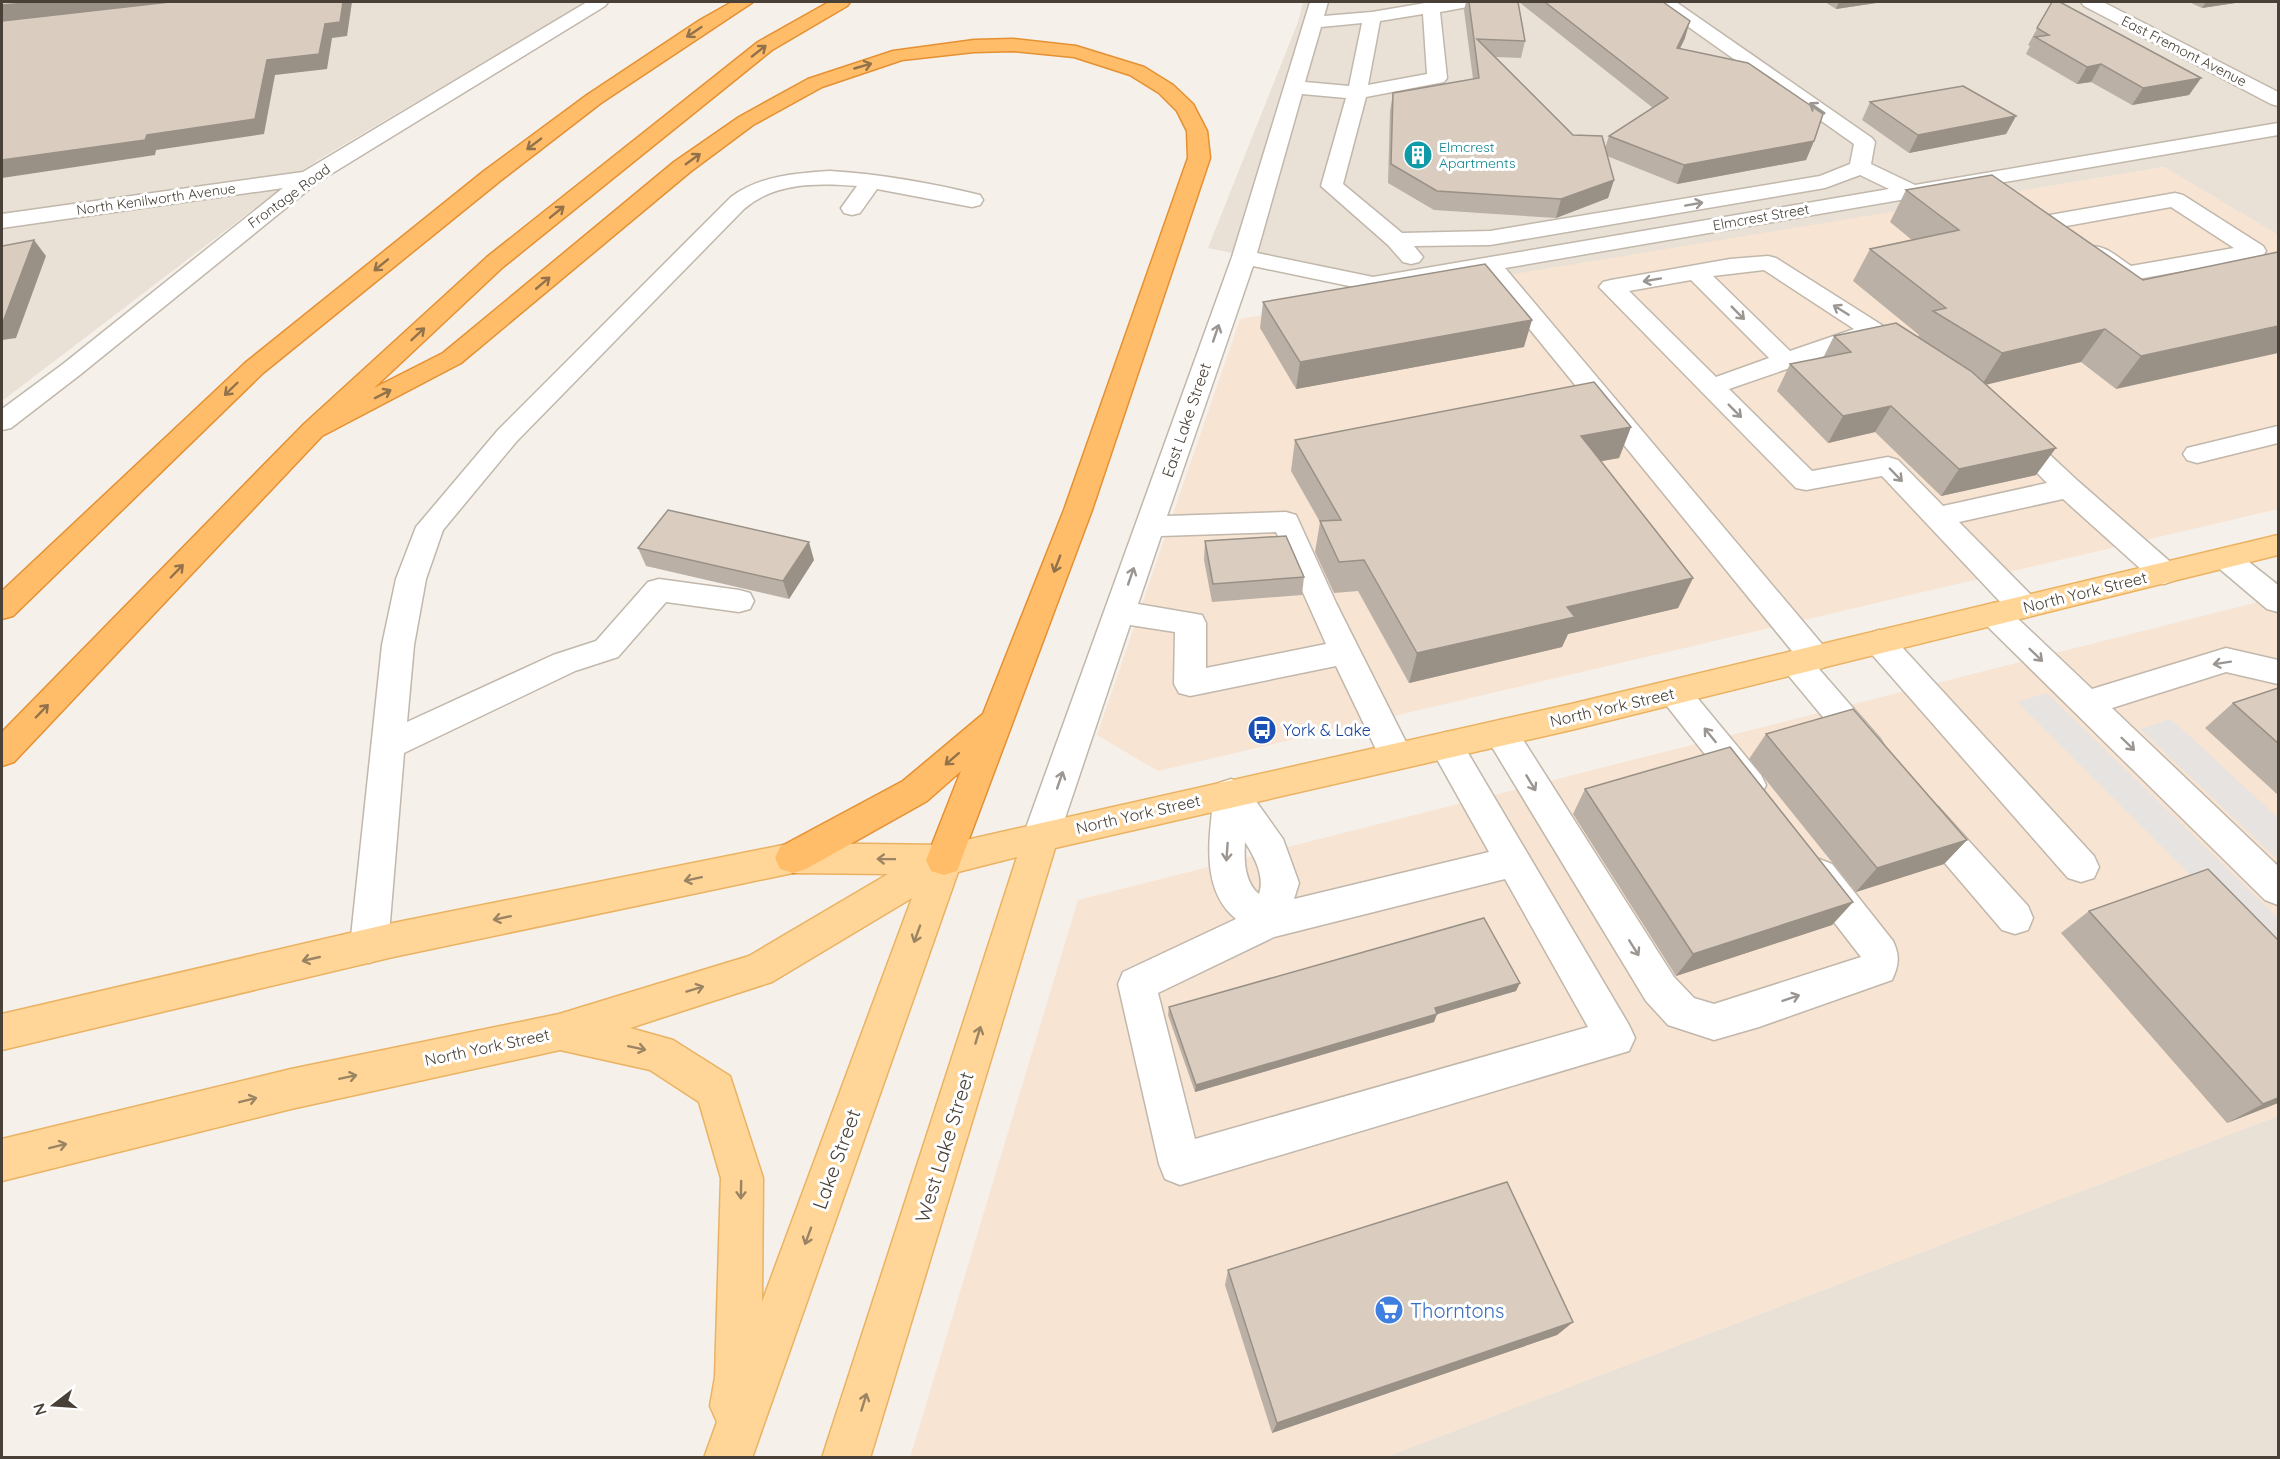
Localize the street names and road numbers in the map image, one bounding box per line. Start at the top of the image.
street label: East Fremont Avenue [2118,12,2250,90]
street label: Frontage Road [244,160,334,232]
street label: North Kenilworth Avenue [75,179,237,219]
street label: Elmcrest Street [1711,200,1811,234]
street label: East Lake Street [1157,360,1215,480]
street label: North York Street [2021,567,2149,617]
street label: North York Street [1548,683,1676,731]
street label: North York Street [1074,790,1202,838]
street label: North York Street [423,1024,551,1070]
street label: West Lake Street [909,1068,979,1225]
street label: Lake Street [806,1105,866,1212]

